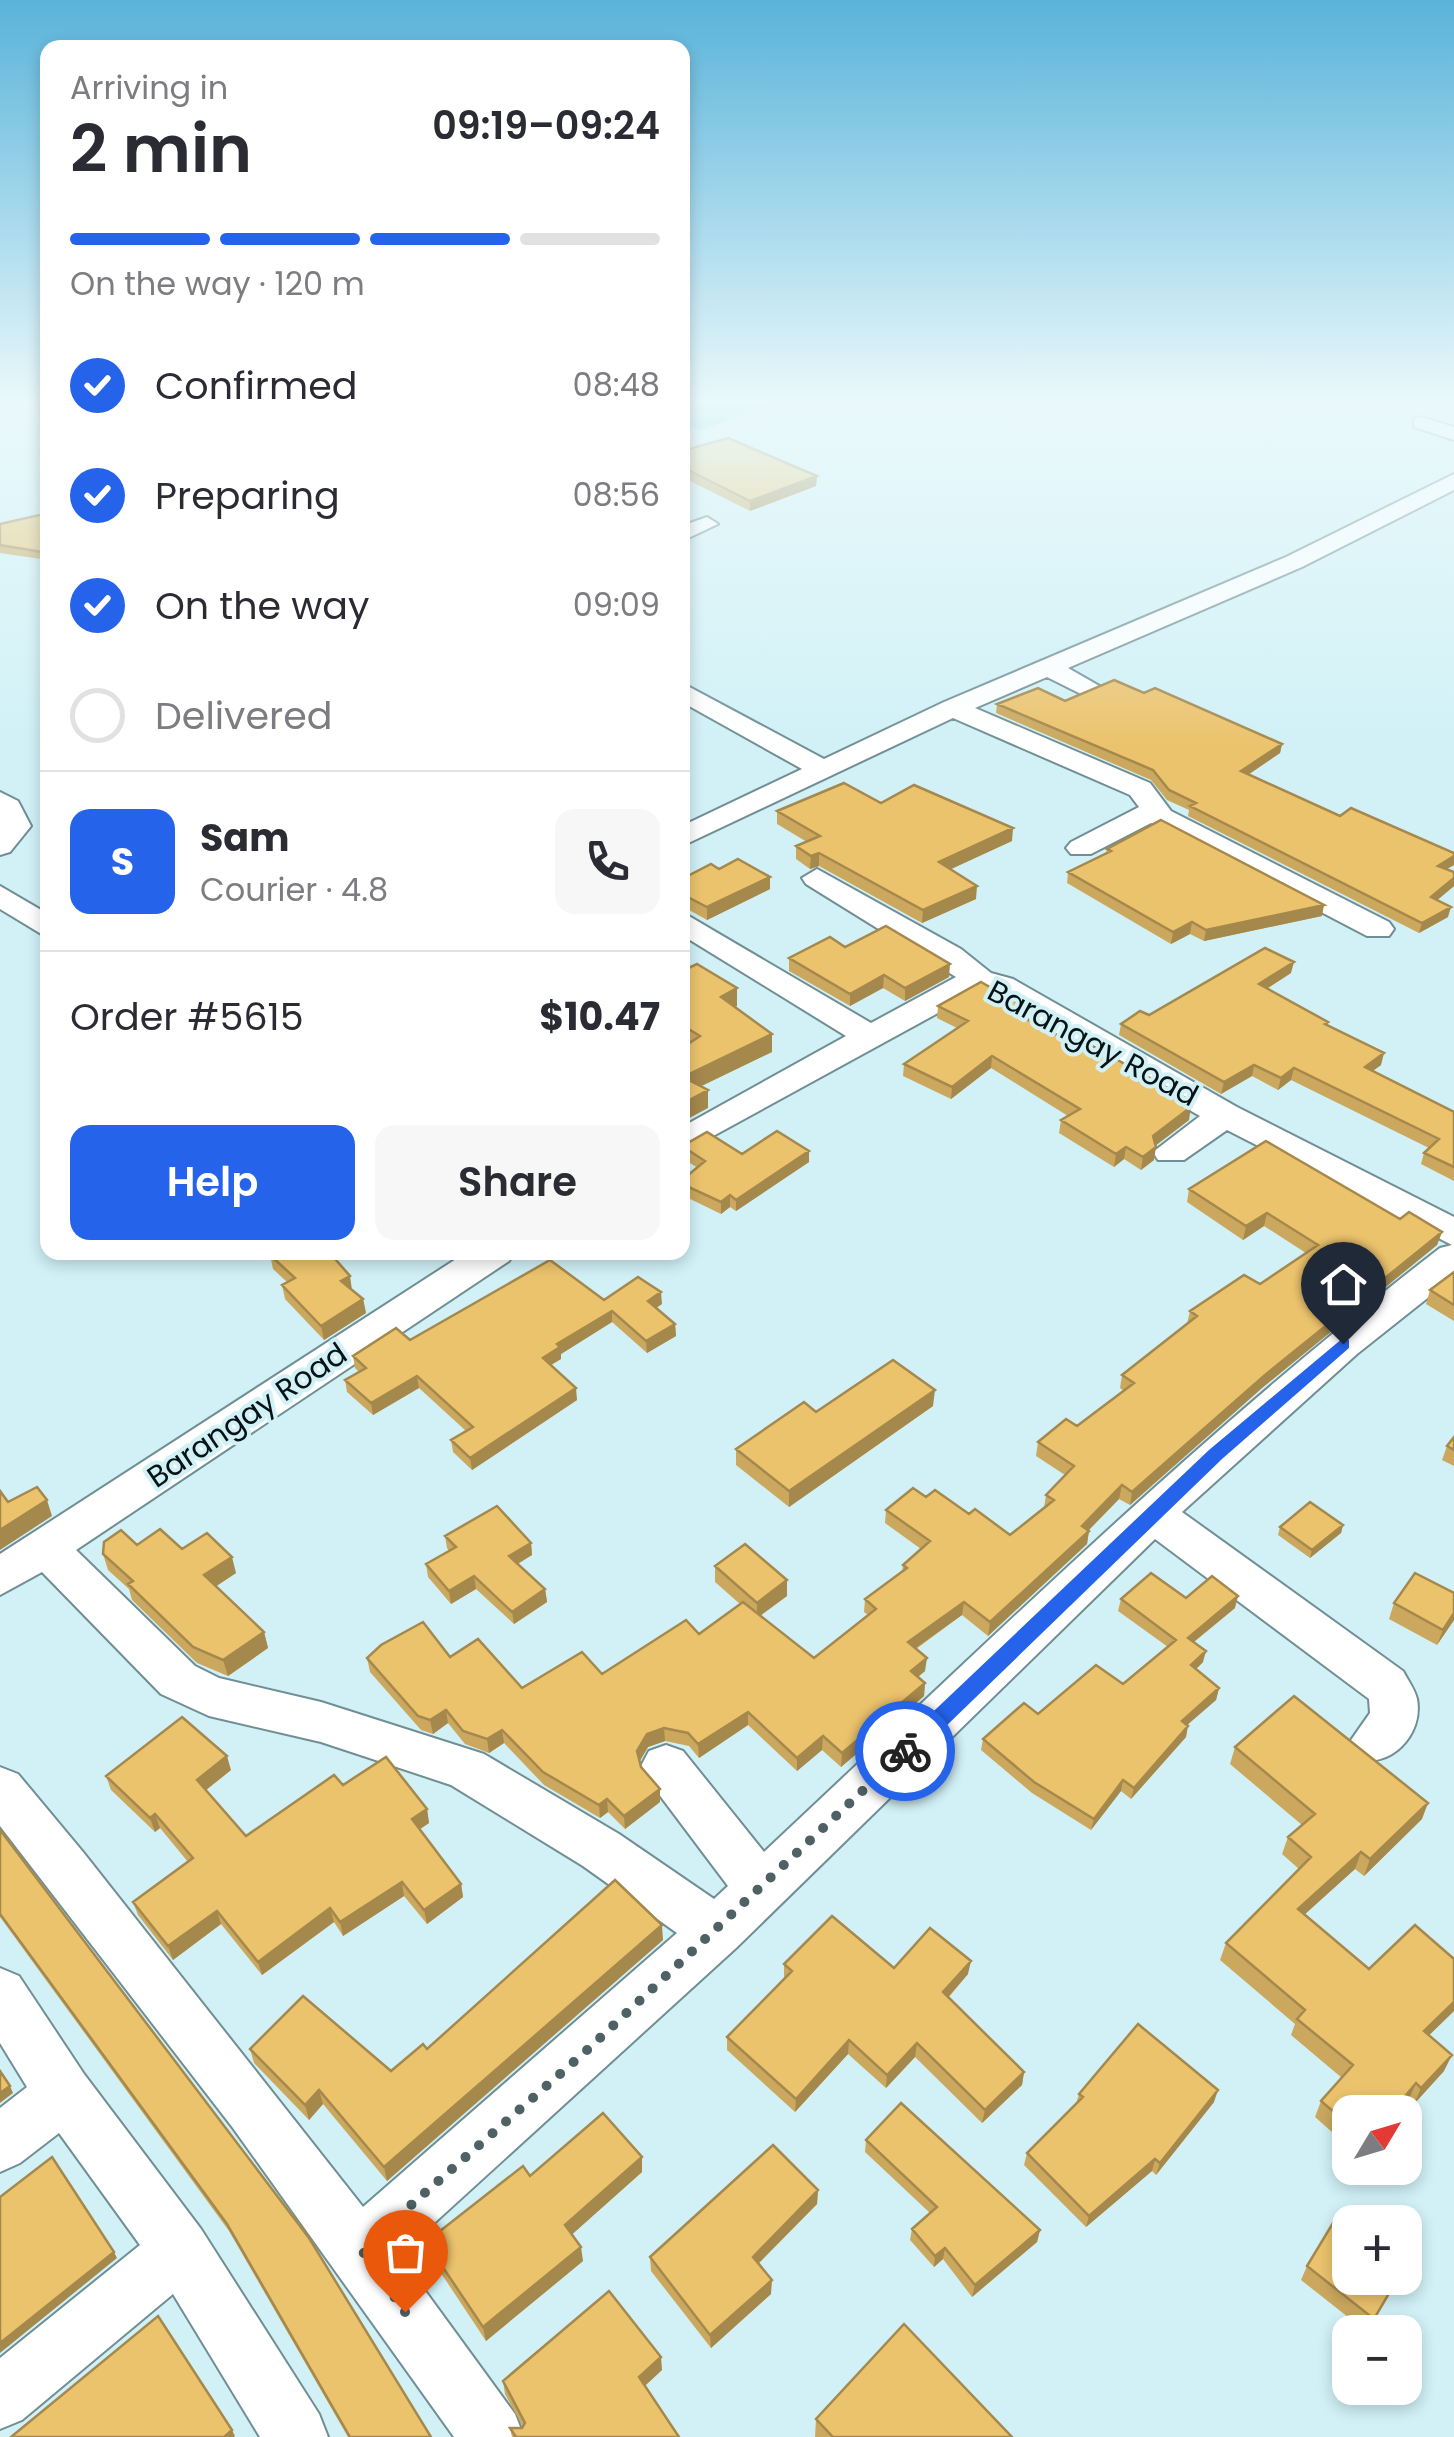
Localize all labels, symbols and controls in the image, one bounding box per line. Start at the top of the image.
text: Arriving in [70,65,228,110]
text: 09:19–09:24 [432,99,660,152]
text: 2 min [70,104,252,195]
text: On the way · 120 m [70,261,365,306]
icon: check [70,358,125,413]
text: Confirmed [155,359,357,412]
text: 08:48 [573,362,660,407]
icon: check [70,468,125,523]
text: Preparing [155,469,340,522]
text: 08:56 [572,472,660,517]
icon: check [70,578,125,633]
text: On the way [155,579,369,632]
text: 09:09 [573,582,660,627]
text: Delivered [155,689,332,742]
button: phone [555,809,660,914]
text: Sam [200,811,289,864]
text: S [111,835,134,888]
text: Courier · 4.8 [200,867,388,912]
street label: Barangay Road [980,969,1206,1117]
text: Order #5615 [70,990,304,1043]
text: $10.47 [539,990,660,1043]
button: Help [70,1125,355,1240]
button: Share [375,1125,660,1240]
pin [1301,1242,1386,1345]
icon: home [1316,1257,1371,1312]
street label: Barangay Road [138,1332,356,1498]
courier [855,1701,955,1801]
icon: bike [878,1724,933,1779]
north arrow [1332,2095,1422,2185]
map controls [1332,2095,1422,2405]
button: + [1332,2205,1422,2295]
pin [363,2210,448,2313]
icon: bag [378,2225,433,2280]
button: − [1332,2315,1422,2405]

